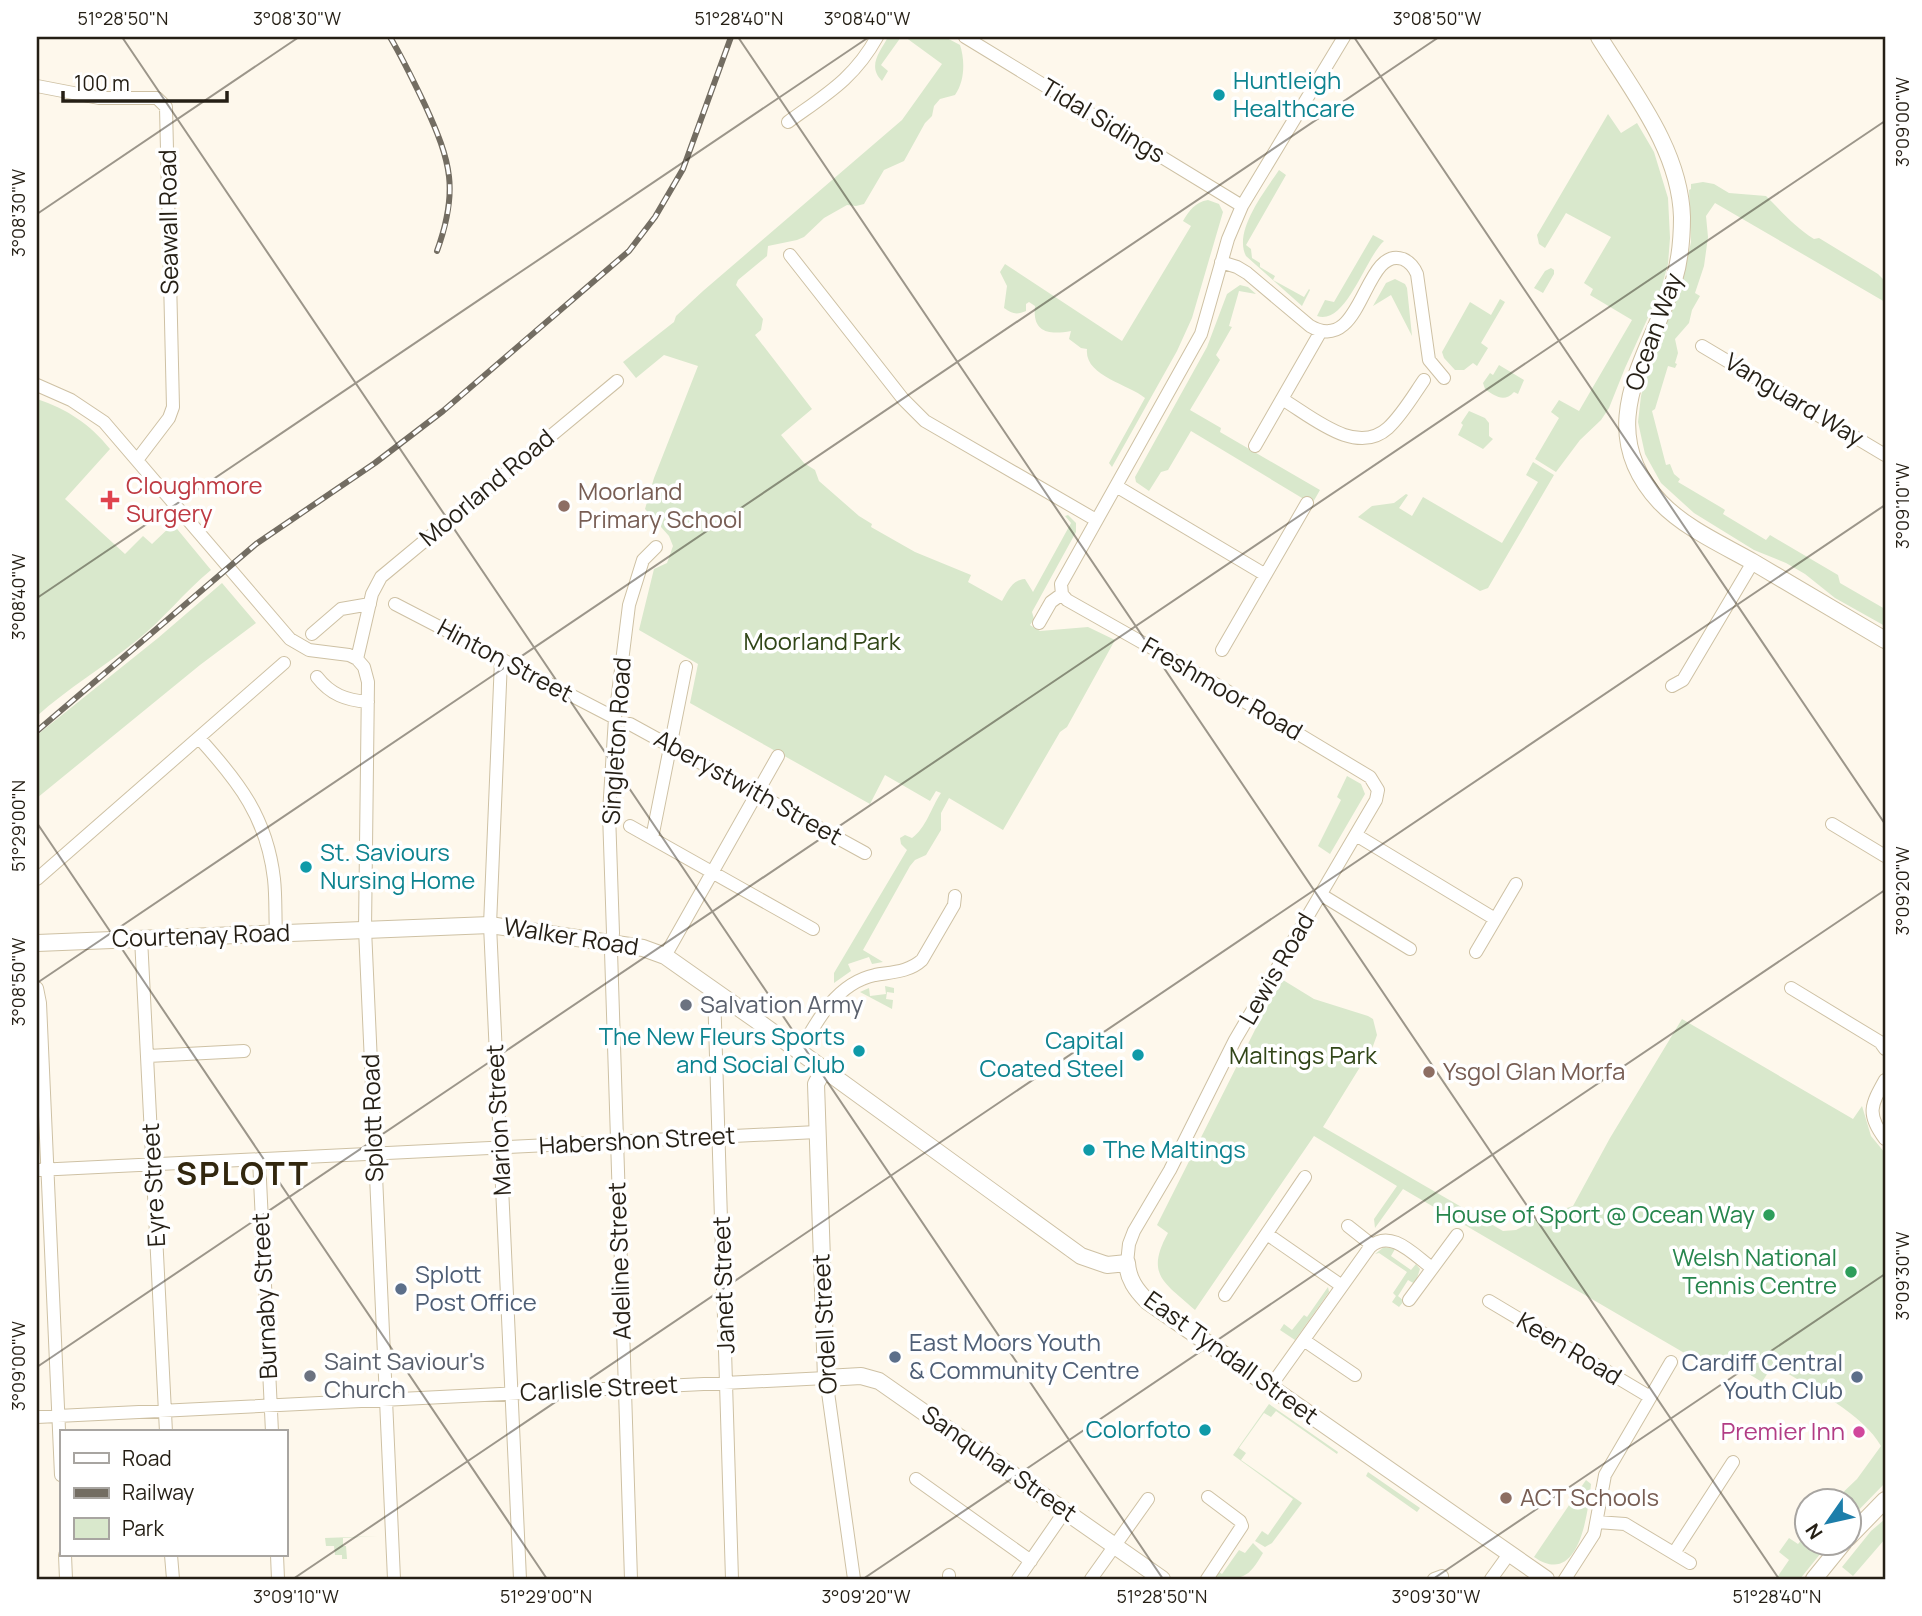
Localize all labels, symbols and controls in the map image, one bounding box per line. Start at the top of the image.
text: 51°28'50"N [78,6,168,30]
text: 3°08'30"W [253,6,341,30]
text: 51°28'40"N [695,6,783,30]
text: 3°08'40"W [824,6,910,30]
text: 3°08'50"W [1393,6,1481,30]
scale bar [63,60,228,104]
place label: Huntleigh Healthcare [1233,63,1355,124]
text: 100 m [74,69,130,97]
street label: Tidal Sidings [1036,70,1172,170]
text: 3°09'00"W [1890,77,1914,167]
marker: Huntleigh Healthcare [1211,87,1227,103]
street label: Seawall Road [150,149,185,295]
text: 3°08'30"W [6,169,30,257]
street label: Ocean Way [1616,268,1689,395]
street label: Vanguard Way [1719,344,1871,453]
street label: Moorland Road [412,421,560,553]
text: 3°09'10"W [1890,463,1914,549]
place label: Cloughmore Surgery [126,468,263,529]
place label: Moorland Primary School [578,474,743,535]
marker: Cloughmore Surgery [100,490,120,510]
marker: Moorland Primary School [556,498,572,514]
text: 3°08'40"W [6,554,30,640]
street label: Hinton Street [432,610,579,709]
park label: Moorland Park [743,624,902,657]
street label: Freshmoor Road [1136,628,1309,747]
street label: Singleton Road [593,656,638,826]
street label: Aberystwith Street [649,721,849,852]
text: 51°29'00"N [6,780,30,872]
place label: St. Saviours Nursing Home [320,835,475,896]
text: 3°09'20"W [1890,846,1914,936]
marker: St. Saviours Nursing Home [298,859,314,875]
street label: Lewis Road [1230,906,1321,1030]
street label: Walker Road [501,909,641,962]
street label: Courtenay Road [111,915,291,954]
text: 3°08'50"W [6,938,30,1026]
place label: Salvation Army [700,987,864,1020]
marker: Salvation Army [678,997,694,1013]
place label: The New Fleurs Sports and Social Club [599,1019,845,1080]
place label: Capital Coated Steel [980,1023,1124,1084]
park label: Maltings Park [1229,1038,1378,1071]
marker: The New Fleurs Sports and Social Club [851,1043,867,1059]
street label: Marion Street [477,1044,518,1197]
marker: Capital Coated Steel [1130,1047,1146,1063]
street label: Splott Road [353,1053,390,1183]
place label: Ysgol Glan Morfa [1443,1054,1625,1087]
marker: Ysgol Glan Morfa [1421,1064,1437,1080]
street label: Habershon Street [538,1118,736,1161]
street label: Eyre Street [133,1122,172,1248]
place label: The Maltings [1103,1132,1246,1165]
marker: The Maltings [1081,1142,1097,1158]
district label: SPLOTT [176,1151,310,1195]
street label: Adeline Street [599,1181,638,1341]
place label: House of Sport @ Ocean Way [1435,1197,1755,1230]
marker: House of Sport @ Ocean Way [1761,1207,1777,1223]
street label: Burnaby Street [243,1212,284,1380]
street label: Janet Street [704,1216,741,1354]
text: 3°09'30"W [1890,1231,1914,1320]
place label: Welsh National Tennis Centre [1672,1240,1837,1301]
street label: Ordell Street [803,1253,844,1395]
place label: Splott Post Office [415,1257,537,1318]
marker: Welsh National Tennis Centre [1843,1264,1859,1280]
marker: Splott Post Office [393,1281,409,1297]
street label: East Tyndall Street [1138,1282,1326,1431]
street label: Keen Road [1511,1303,1628,1392]
text: 3°09'00"W [6,1321,30,1411]
place label: East Moors Youth & Community Centre [909,1325,1140,1386]
place label: Saint Saviour's Church [324,1344,485,1405]
place label: Cardiff Central Youth Club [1682,1345,1843,1406]
marker: East Moors Youth & Community Centre [887,1349,903,1365]
street label: Carlisle Street [519,1367,679,1408]
marker: Saint Saviour's Church [302,1368,318,1384]
marker: Cardiff Central Youth Club [1849,1369,1865,1385]
street label: Sanquhar Street [916,1397,1084,1529]
place label: Colorfoto [1086,1412,1191,1445]
place label: Premier Inn [1721,1414,1845,1447]
marker: Colorfoto [1197,1422,1213,1438]
marker: Premier Inn [1851,1424,1867,1440]
legend [60,1430,287,1556]
text: Road [122,1444,172,1472]
text: Railway [122,1478,194,1506]
place label: ACT Schools [1520,1480,1659,1513]
north arrow [1792,1486,1862,1556]
marker: ACT Schools [1498,1490,1514,1506]
text: Park [122,1514,164,1542]
text: N [1799,1519,1829,1544]
text: 3°09'10"W [253,1584,339,1608]
text: 51°29'00"N [500,1584,592,1608]
text: 3°09'20"W [821,1584,911,1608]
text: 51°28'50"N [1117,1584,1207,1608]
text: 3°09'30"W [1392,1584,1481,1608]
text: 51°28'40"N [1733,1584,1821,1608]

